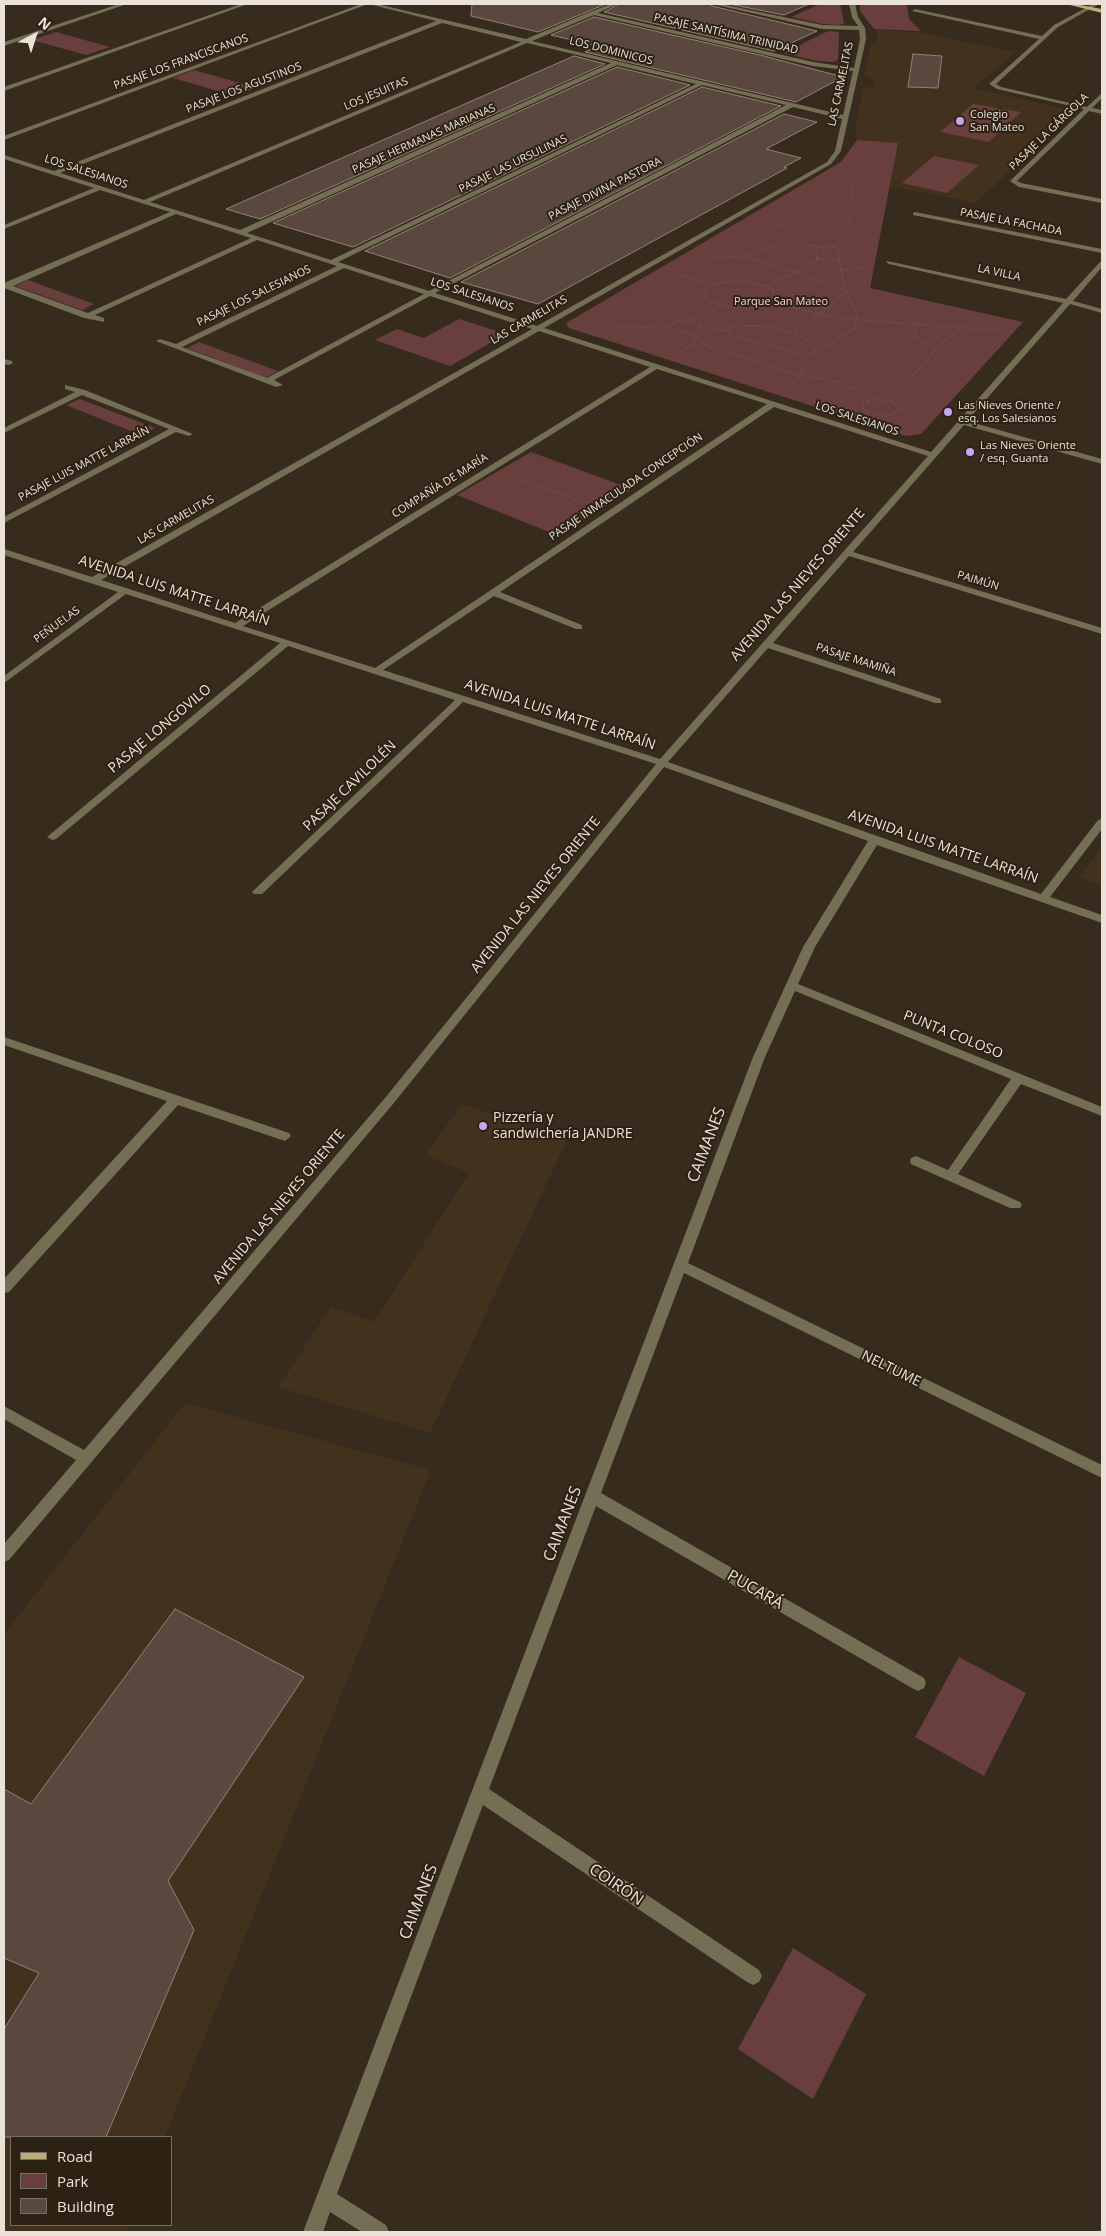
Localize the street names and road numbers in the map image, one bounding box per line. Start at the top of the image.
street label: PASAJE SANTÍSIMA TRINIDAD [652,11,800,57]
street label: PASAJE LOS FRANCISCANOS [112,31,250,93]
street label: LOS DOMINICOS [568,34,654,68]
street label: LAS CARMELITAS [826,41,856,127]
street label: PASAJE LOS AGUSTINOS [184,60,304,116]
street label: LOS JESUITAS [342,75,410,113]
street label: PASAJE LA GÁRGOLA [1007,91,1091,173]
street label: PASAJE HERMANAS MARIANAS [350,101,498,177]
street label: PASAJE LAS URSULINAS [457,132,569,196]
street label: LOS SALESIANOS [43,152,129,192]
street label: PASAJE DIVINA PASTORA [546,155,664,223]
street label: PASAJE LA FACHADA [959,206,1063,238]
street label: LA VILLA [976,262,1022,284]
street label: PASAJE LOS SALESIANOS [195,263,313,329]
street label: LOS SALESIANOS [429,275,515,315]
street label: LAS CARMELITAS [488,293,570,347]
street label: LOS SALESIANOS [814,399,900,439]
street label: PASAJE LUIS MATTE LARRAÍN [16,424,152,504]
street label: PASAJE INMACULADA CONCEPCIÓN [547,431,705,543]
street label: COMPAÑÍA DE MARÍA [390,451,490,521]
street label: LAS CARMELITAS [135,493,217,547]
street label: AVENIDA LAS NIEVES ORIENTE [727,505,869,665]
street label: AVENIDA LUIS MATTE LARRAÍN [76,552,272,630]
street label: PAIMÚN [956,568,1000,594]
street label: PEÑUELAS [31,604,83,646]
street label: PASAJE MAMIÑA [814,641,898,679]
street label: AVENIDA LUIS MATTE LARRAÍN [462,676,658,754]
street label: PASAJE LONGOVILO [105,681,215,777]
street label: PASAJE CAVILOLÉN [300,737,400,835]
street label: AVENIDA LUIS MATTE LARRAÍN [846,807,1040,887]
street label: AVENIDA LAS NIEVES ORIENTE [468,813,604,977]
street label: PUNTA COLOSO [901,1007,1005,1063]
street label: CAIMANES [684,1105,730,1185]
street label: AVENIDA LAS NIEVES ORIENTE [209,1126,349,1288]
street label: NELTUME [859,1347,923,1391]
street label: CAIMANES [540,1484,586,1564]
street label: PUCARÁ [724,1566,786,1614]
street label: COIRÓN [585,1860,647,1910]
street label: CAIMANES [396,1862,442,1942]

